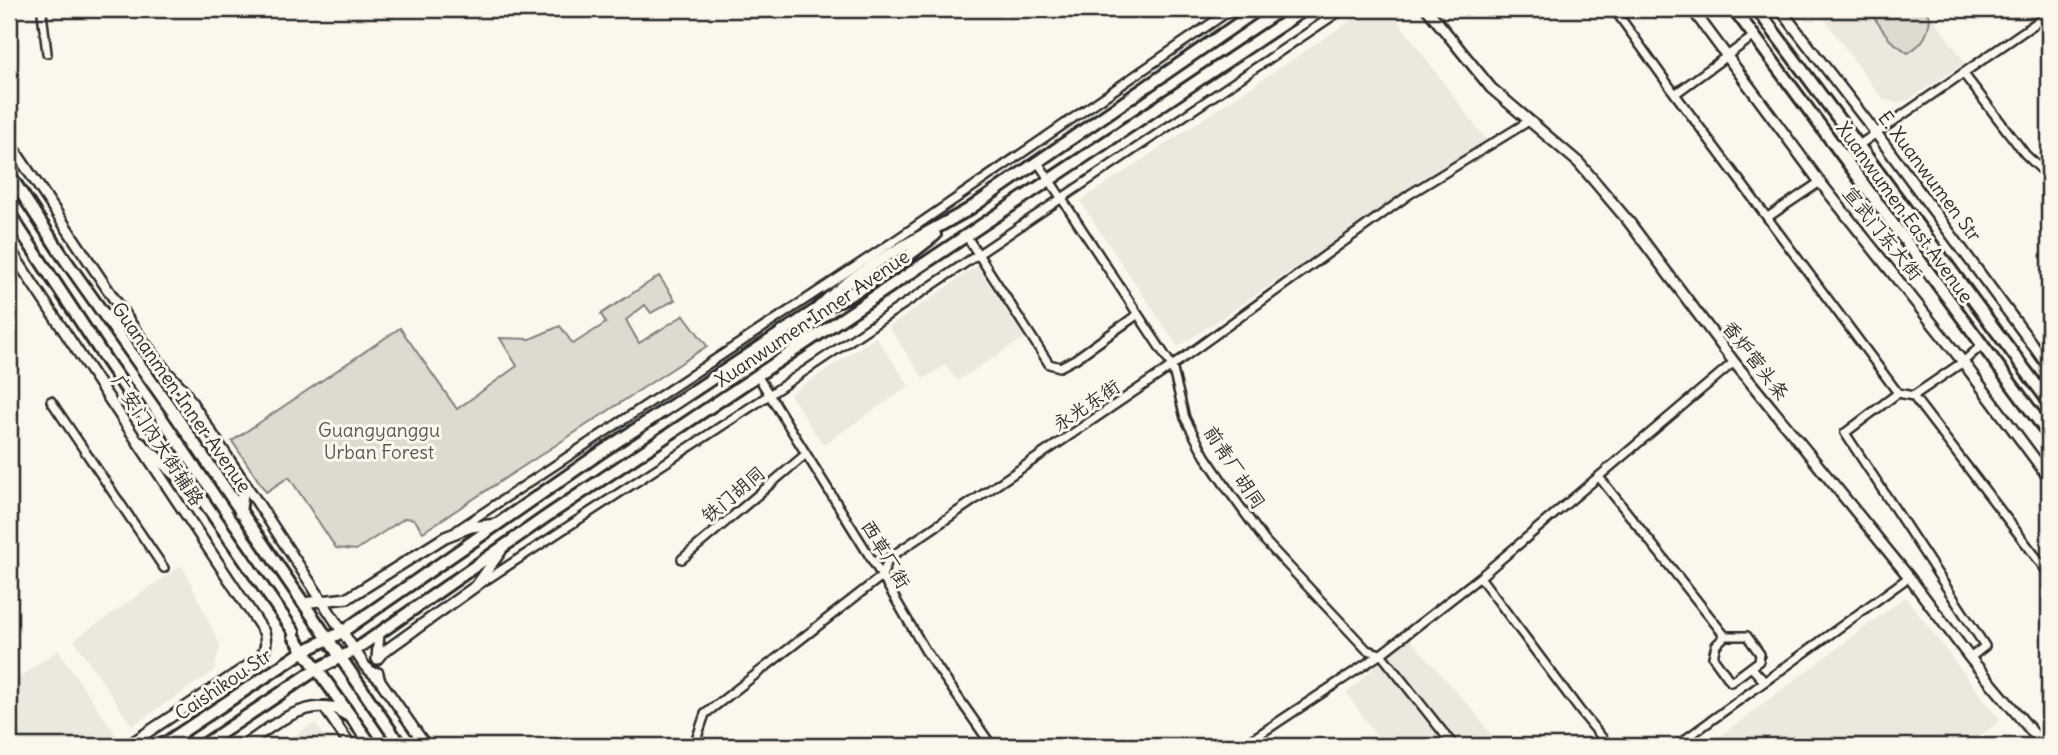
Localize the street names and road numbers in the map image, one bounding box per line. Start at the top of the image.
street label: E. Xuanwumen Str [1873,106,1987,246]
street label: Xuanwumen East Avenue [1831,117,1979,307]
street label: 宣武门东大街 [1838,181,1928,285]
street label: Xuanwumen Inner Avenue [710,244,914,392]
street label: Guananmen Inner Avenue [107,297,257,497]
street label: 香炉营头条 [1717,315,1795,405]
street label: 广安门内大街辅路 [107,370,209,510]
street label: 永光东街 [1048,374,1124,436]
street label: 前青厂胡同 [1199,421,1271,513]
street label: 铁门胡同 [696,460,770,528]
street label: 西草厂街 [856,515,916,593]
street label: Caishikou Str [170,643,276,725]

